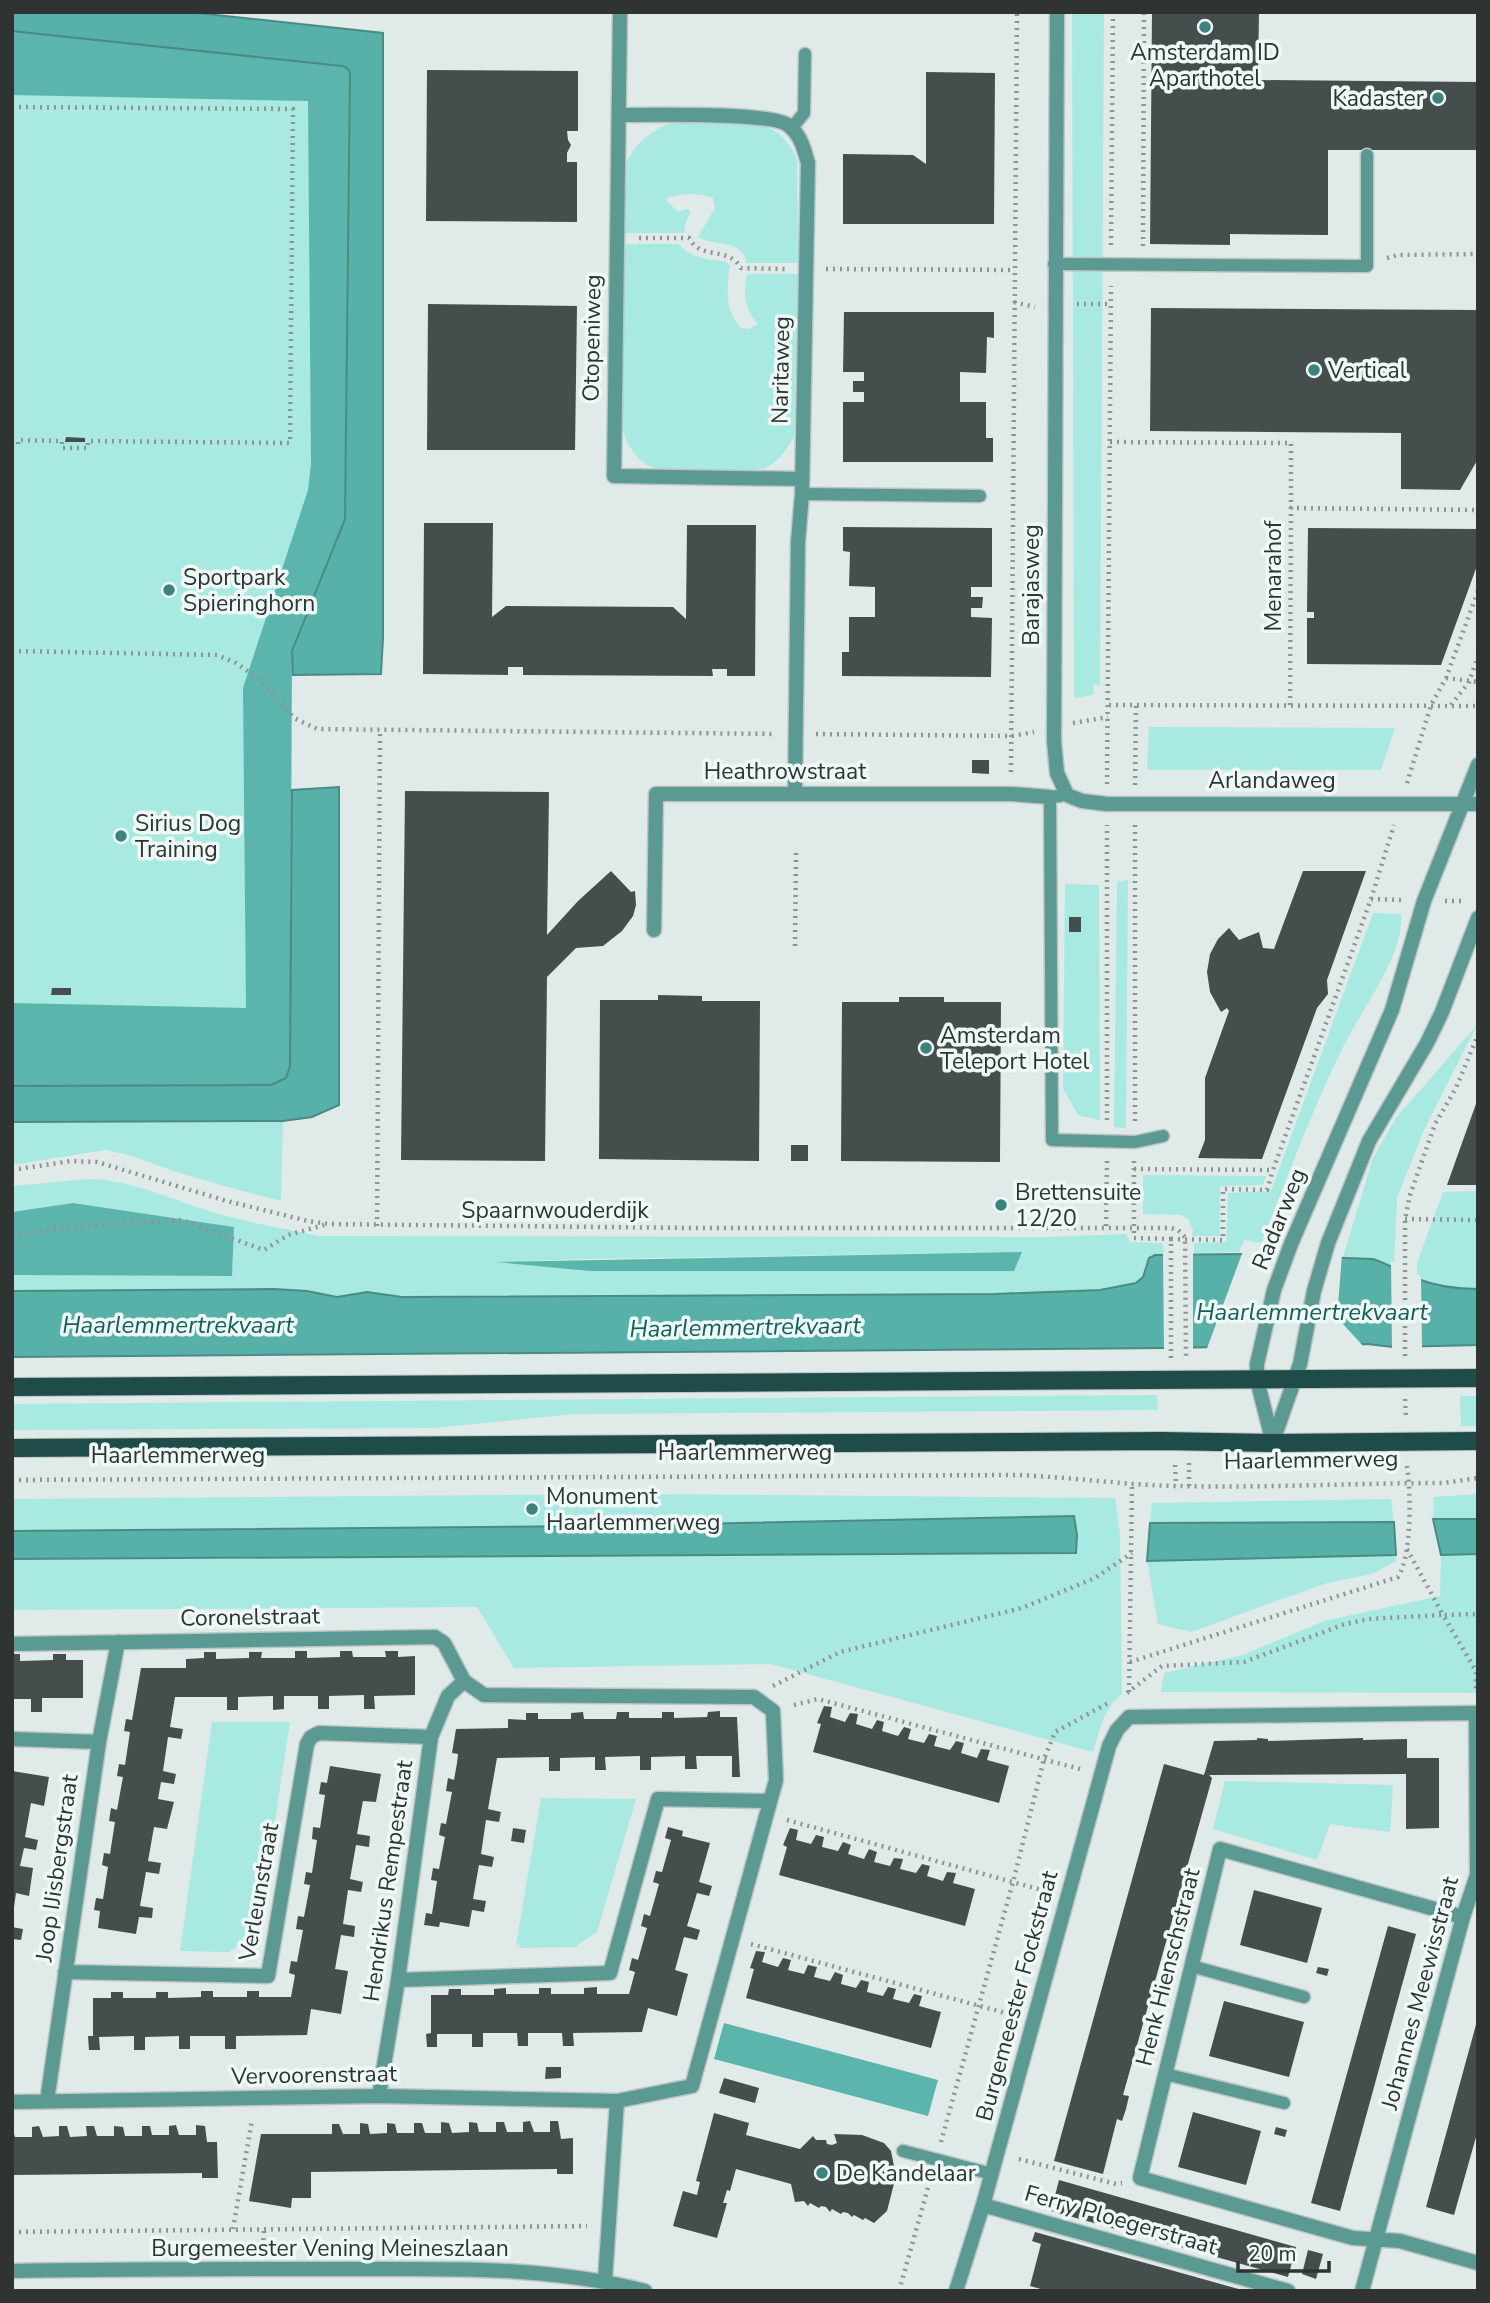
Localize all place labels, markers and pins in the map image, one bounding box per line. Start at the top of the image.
marker: Amsterdam ID Aparthotel [1197,19,1213,35]
place label: Amsterdam ID Aparthotel [1130,37,1280,94]
place label: Kadaster [1332,83,1425,114]
marker: Kadaster [1430,90,1446,106]
place label: Vertical [1327,355,1407,386]
marker: Vertical [1306,362,1322,378]
place label: Sportpark Spieringhorn [183,562,315,619]
marker: Sportpark Spieringhorn [161,582,177,598]
place label: Sirius Dog Training [135,808,241,865]
marker: Sirius Dog Training [113,828,129,844]
place label: Amsterdam Teleport Hotel [940,1020,1090,1077]
marker: Amsterdam Teleport Hotel [918,1040,934,1056]
place label: Brettensuite 12/20 [1015,1177,1141,1234]
marker: Brettensuite 12/20 [993,1197,1009,1213]
place label: Monument Haarlemmerweg [546,1481,720,1538]
marker: Monument Haarlemmerweg [524,1501,540,1517]
place label: De Kandelaar [836,2158,977,2189]
marker: De Kandelaar [814,2165,830,2181]

